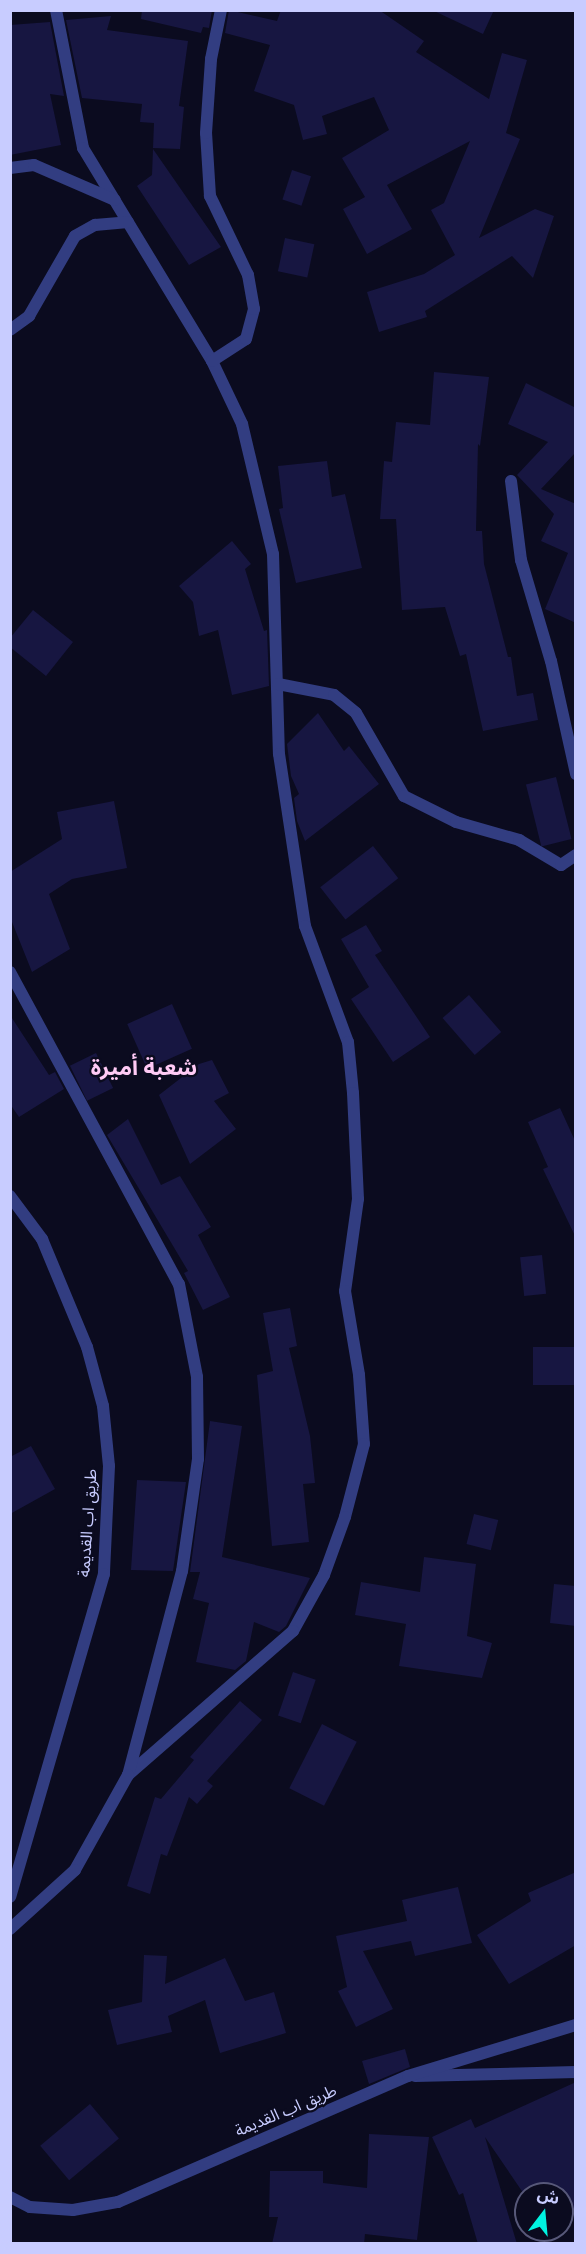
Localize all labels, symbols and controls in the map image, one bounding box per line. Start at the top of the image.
district label: شعبة أميرة [91,1055,197,1081]
street label: طريق اب القديمة [75,1468,101,1578]
street label: طريق اب القديمة [232,2081,340,2141]
north arrow [514,2182,574,2242]
text: ش [535,2183,562,2209]

